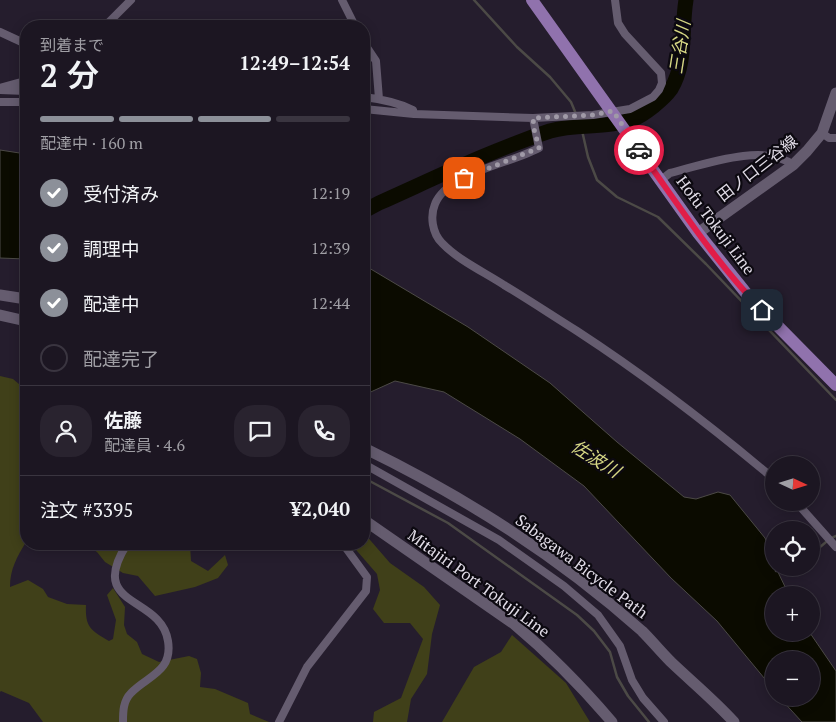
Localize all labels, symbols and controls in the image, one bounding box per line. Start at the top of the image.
water label: 三谷川 [663,16,695,76]
text: 到着まで [40,34,104,56]
text: 12:49–12:54 [239,50,350,75]
text: 2 分 [40,54,99,96]
courier [614,125,664,175]
street label: 田ノ口三谷線 [712,130,802,206]
text: 配達中 · 160 m [40,132,143,154]
icon: car [625,136,653,164]
pin [443,157,485,199]
icon: bag [450,164,478,192]
street label: Hofu Tokuji Line [671,171,761,279]
icon: check [40,179,68,207]
text: 受付済み [83,181,159,206]
text: 12:19 [311,182,350,204]
icon: check [40,234,68,262]
text: 調理中 [83,236,140,261]
text: 12:39 [311,237,350,259]
icon: check [40,289,68,317]
pin [741,289,783,331]
text: 配達中 [83,291,140,316]
text: 12:44 [311,292,350,314]
icon: home [748,296,776,324]
text: 配達完了 [83,346,159,371]
button: person [40,405,92,457]
button: chat [234,405,286,457]
button: phone [298,405,350,457]
text: 佐藤 [104,407,142,432]
text: 配達員 · 4.6 [104,434,185,456]
water label: 佐波川 [567,434,627,484]
north arrow [765,456,820,511]
map controls [765,456,820,706]
text: ¥2,040 [291,496,350,521]
text: 注文 #3395 [40,497,133,522]
street label: Sabagawa Bicycle Path [511,509,653,623]
button: locate [765,521,820,576]
street label: Mitajiri Port Tokuji Line [404,524,554,642]
button: + [765,586,820,641]
button: − [765,651,820,706]

